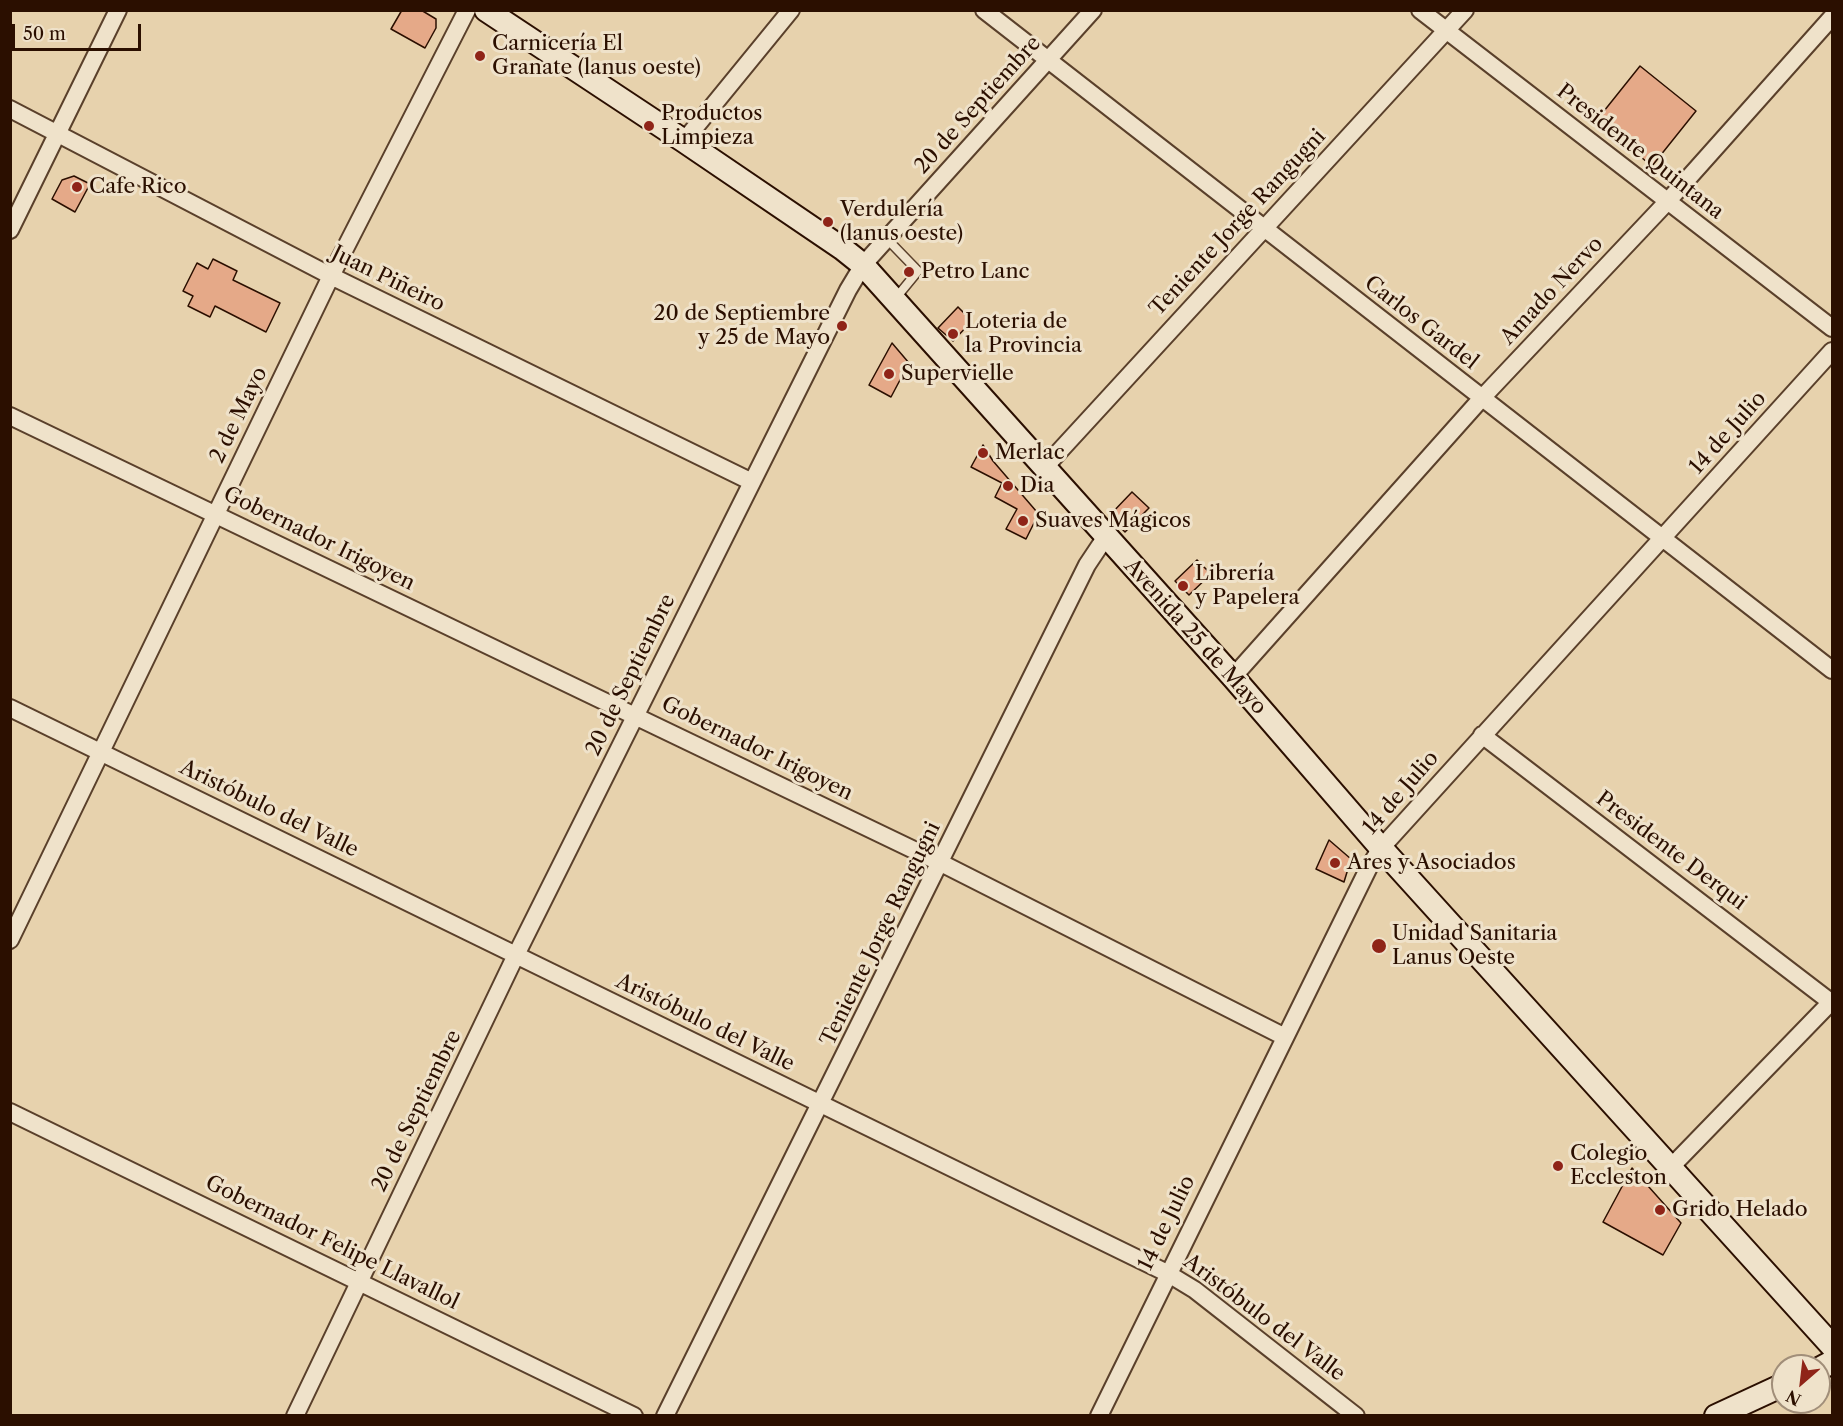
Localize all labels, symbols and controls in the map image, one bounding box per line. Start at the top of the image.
scale bar [15,12,144,50]
text: 50 m [23,23,66,45]
place label: Carnicería El Granate (lanus oeste) [492,31,701,81]
street label: 20 de Septiembre [910,31,1046,179]
marker: Carnicería El Granate (lanus oeste) [473,49,487,63]
street label: Presidente Quintana [1552,79,1728,225]
place label: Productos Limpieza [661,101,763,151]
marker: Productos Limpieza [642,119,656,133]
street label: Teniente Jorge Rangugni [1145,124,1331,322]
place label: Cafe Rico [89,174,187,200]
marker: Cafe Rico [70,180,84,194]
place label: Verdulería (lanus oeste) [840,197,963,247]
marker: Verdulería (lanus oeste) [821,215,835,229]
street label: Amado Nervo [1496,232,1608,350]
street label: Juan Piñeiro [327,241,449,317]
place label: Petro Lanc [921,259,1030,285]
marker: Petro Lanc [902,265,916,279]
street label: Carlos Gardel [1359,271,1483,375]
place label: 20 de Septiembre y 25 de Mayo [653,301,830,351]
place label: Loteria de la Provincia [965,309,1082,359]
marker: 20 de Septiembre y 25 de Mayo [835,319,849,333]
marker: Loteria de la Provincia [946,327,960,341]
place label: Supervielle [901,361,1014,387]
street label: 2 de Mayo [205,363,273,467]
marker: Supervielle [882,367,896,381]
street label: 14 de Julio [1684,387,1772,479]
place label: Merlac [995,440,1065,466]
marker: Merlac [976,446,990,460]
place label: Dia [1020,473,1054,499]
marker: Dia [1001,479,1015,493]
street label: Gobernador Irigoyen [219,482,419,596]
place label: Suaves Mágicos [1035,508,1191,534]
marker: Suaves Mágicos [1016,514,1030,528]
street label: Avenida 25 de Mayo [1119,554,1271,720]
place label: Librería y Papelera [1195,561,1299,611]
marker: Librería y Papelera [1176,579,1190,593]
street label: 20 de Septiembre [581,590,681,760]
street label: Gobernador Irigoyen [657,692,857,806]
street label: 14 de Julio [1358,746,1444,840]
street label: Aristóbulo del Valle [176,755,362,863]
street label: Presidente Derqui [1591,786,1751,916]
street label: Teniente Jorge Rangugni [816,818,946,1050]
place label: Ares y Asociados [1347,850,1516,876]
marker: Ares y Asociados [1328,856,1342,870]
place label: Unidad Sanitaria Lanus Oeste [1392,921,1557,971]
marker: Unidad Sanitaria Lanus Oeste [1370,937,1388,955]
street label: Aristóbulo del Valle [612,969,798,1077]
street label: 20 de Septiembre [367,1026,467,1196]
place label: Colegio Eccleston [1570,1141,1667,1191]
marker: Colegio Eccleston [1551,1159,1565,1173]
street label: Gobernador Felipe Llavallol [201,1171,463,1315]
street label: 14 de Julio [1133,1171,1201,1275]
place label: Grido Helado [1672,1197,1808,1223]
marker: Grido Helado [1653,1203,1667,1217]
street label: Aristóbulo del Valle [1178,1249,1350,1387]
north arrow [1771,1354,1831,1414]
text: N [1783,1386,1804,1410]

